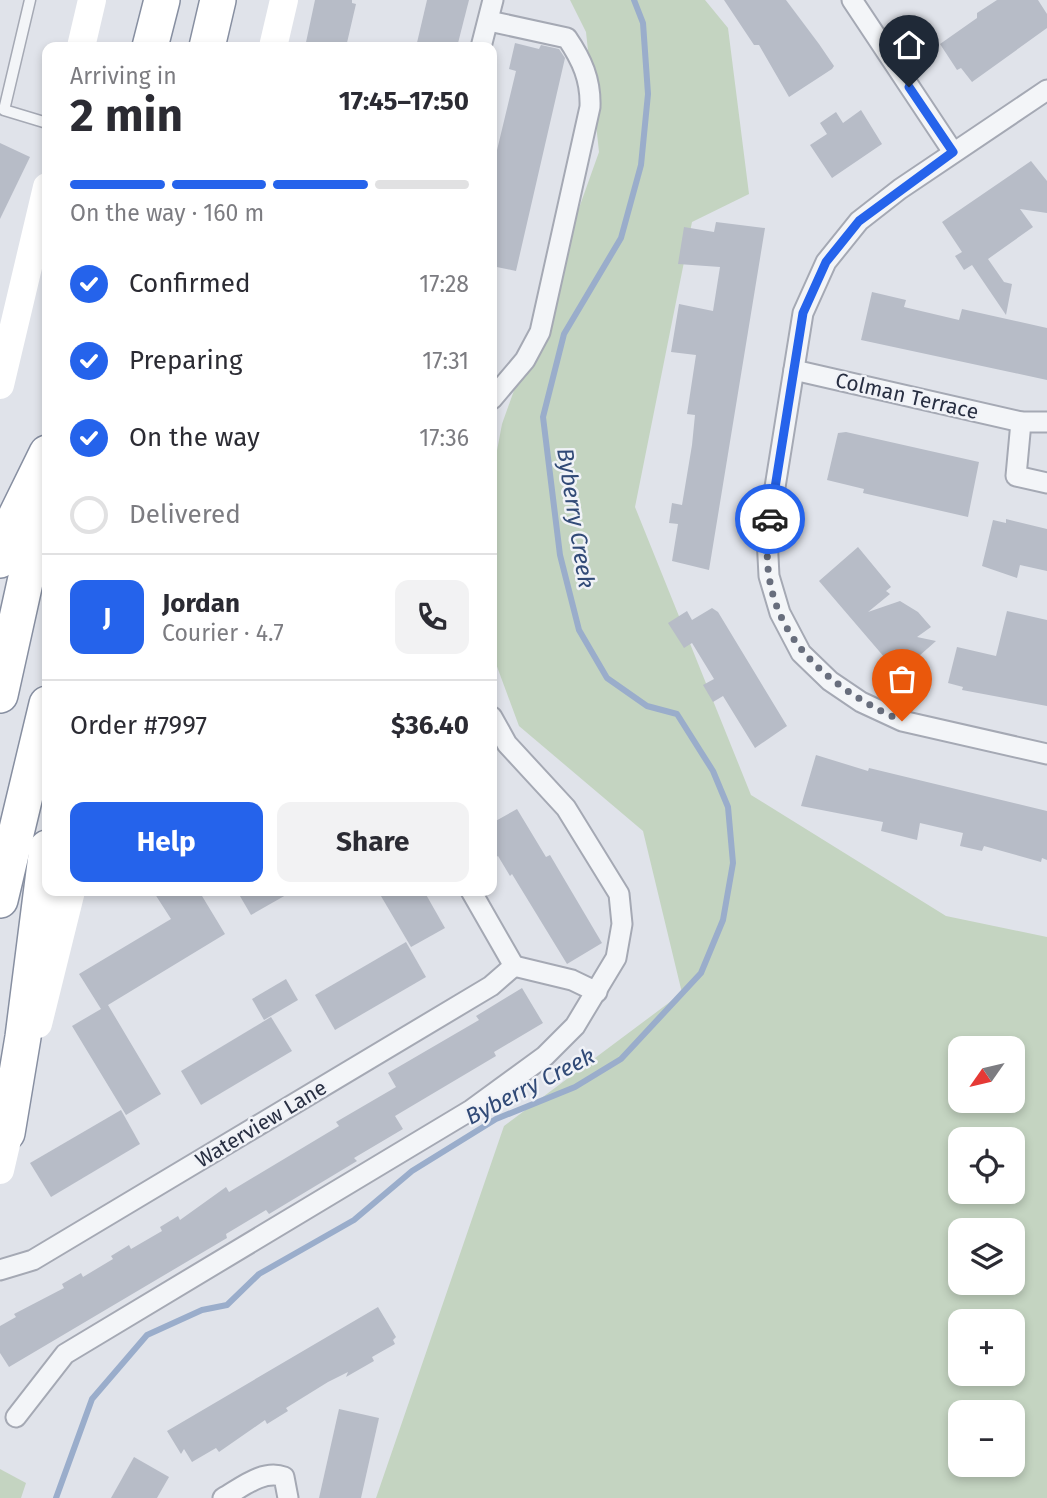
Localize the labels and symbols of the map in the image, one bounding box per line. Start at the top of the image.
pin [879,15,939,87]
street label: Colman Terrace [833,367,981,425]
water label: Byberry Creek [551,446,601,590]
courier [735,484,805,554]
pin [872,649,932,721]
north arrow [948,1036,1026,1113]
water label: Byberry Creek [461,1041,599,1131]
street label: Waterview Lane [191,1075,331,1173]

